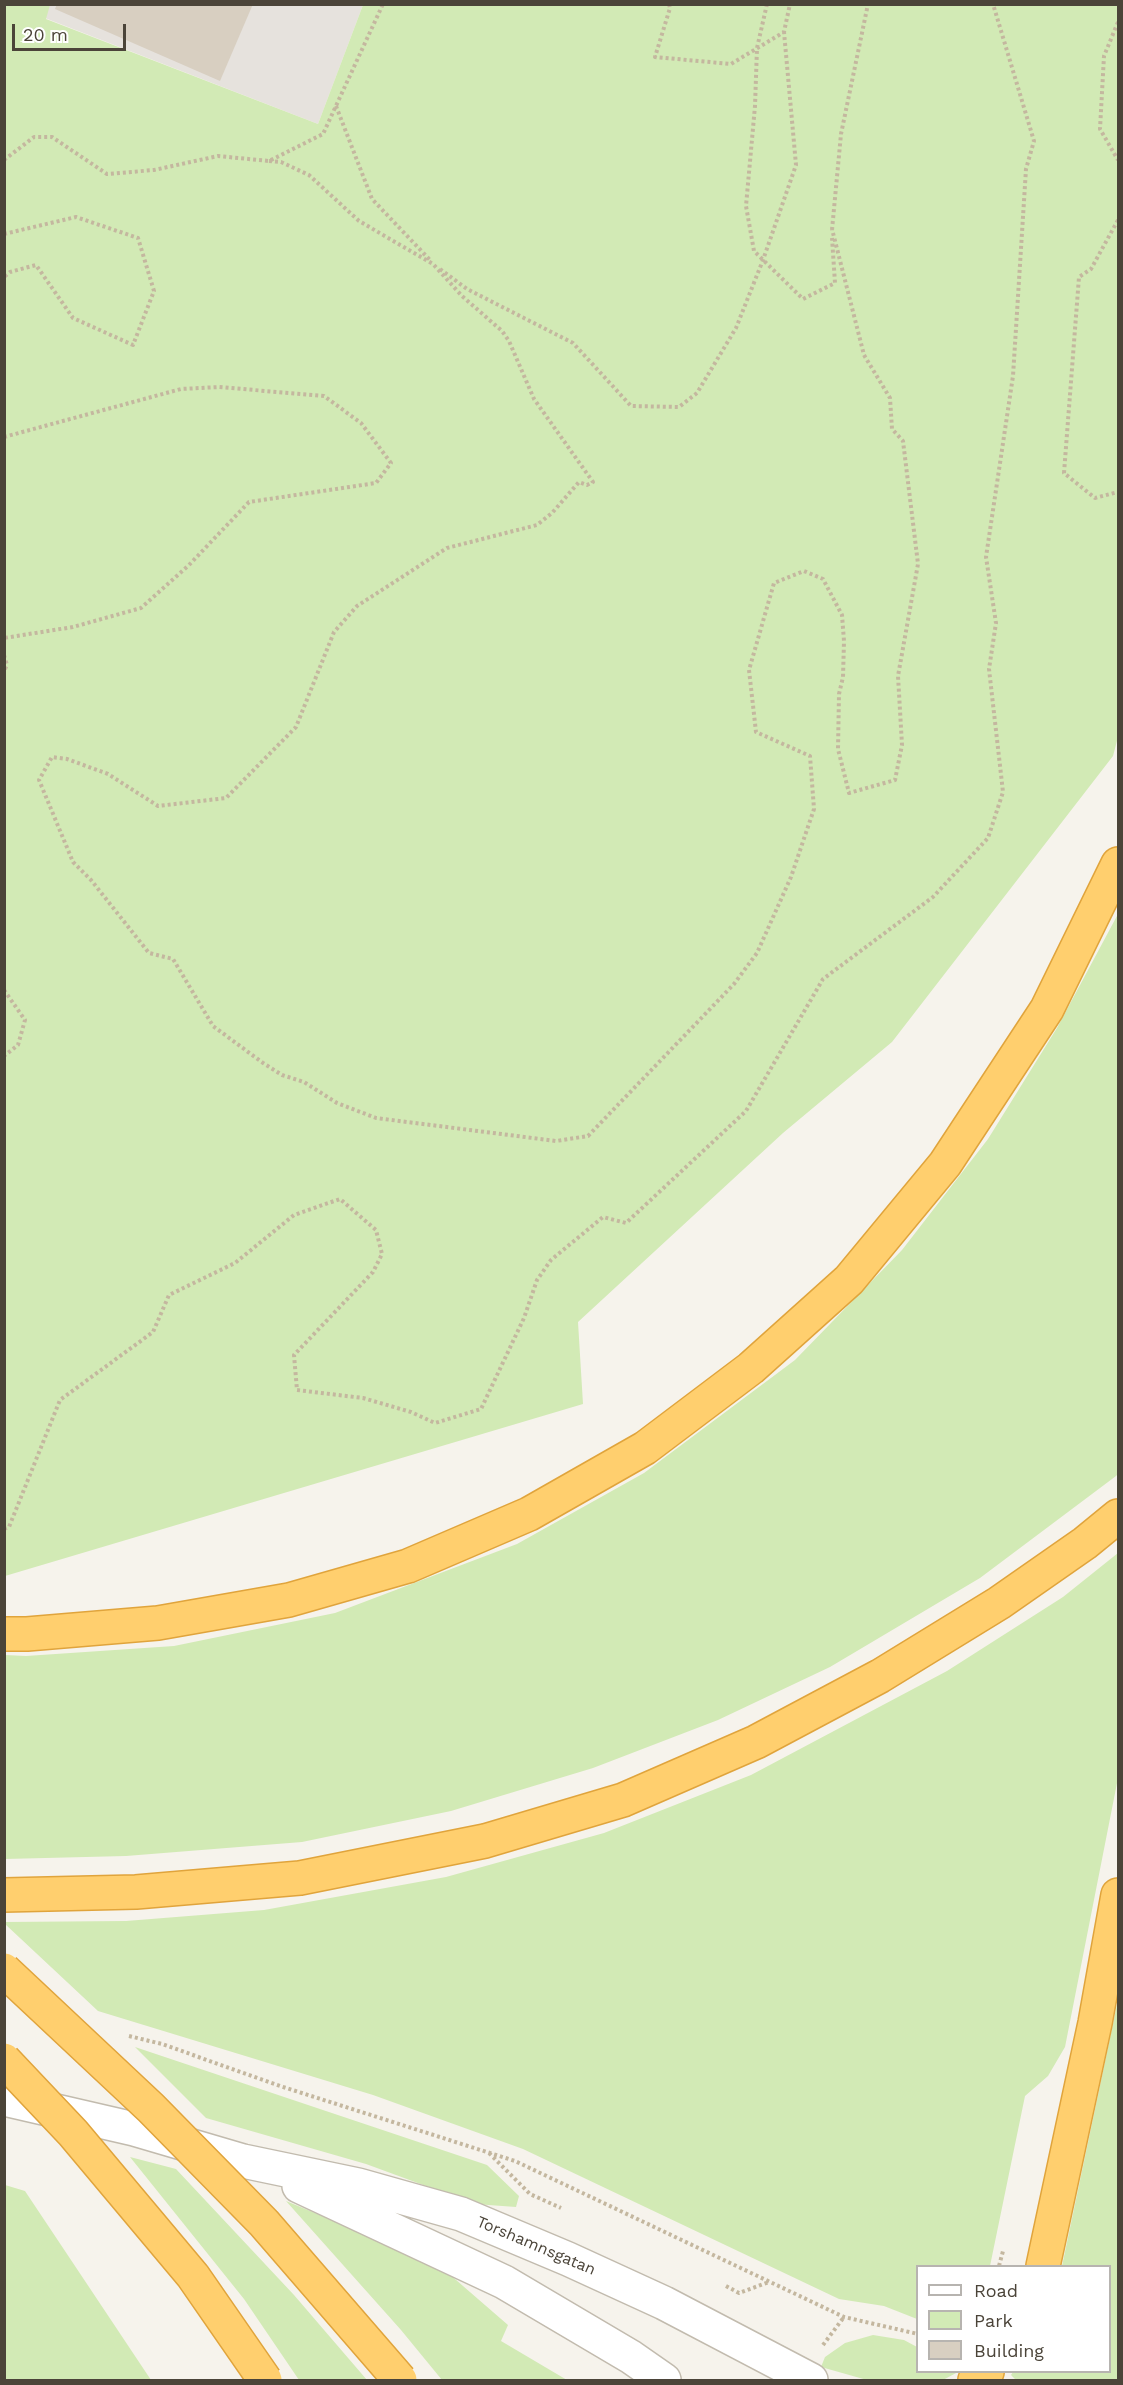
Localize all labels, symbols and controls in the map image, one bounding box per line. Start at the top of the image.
scale bar [15,12,129,50]
text: 20 m [23,24,68,45]
street label: Torshamnsgatan [474,2212,598,2280]
legend [916,2265,1111,2373]
text: Road [974,2280,1018,2301]
text: Park [974,2310,1013,2331]
text: Building [974,2340,1044,2361]

